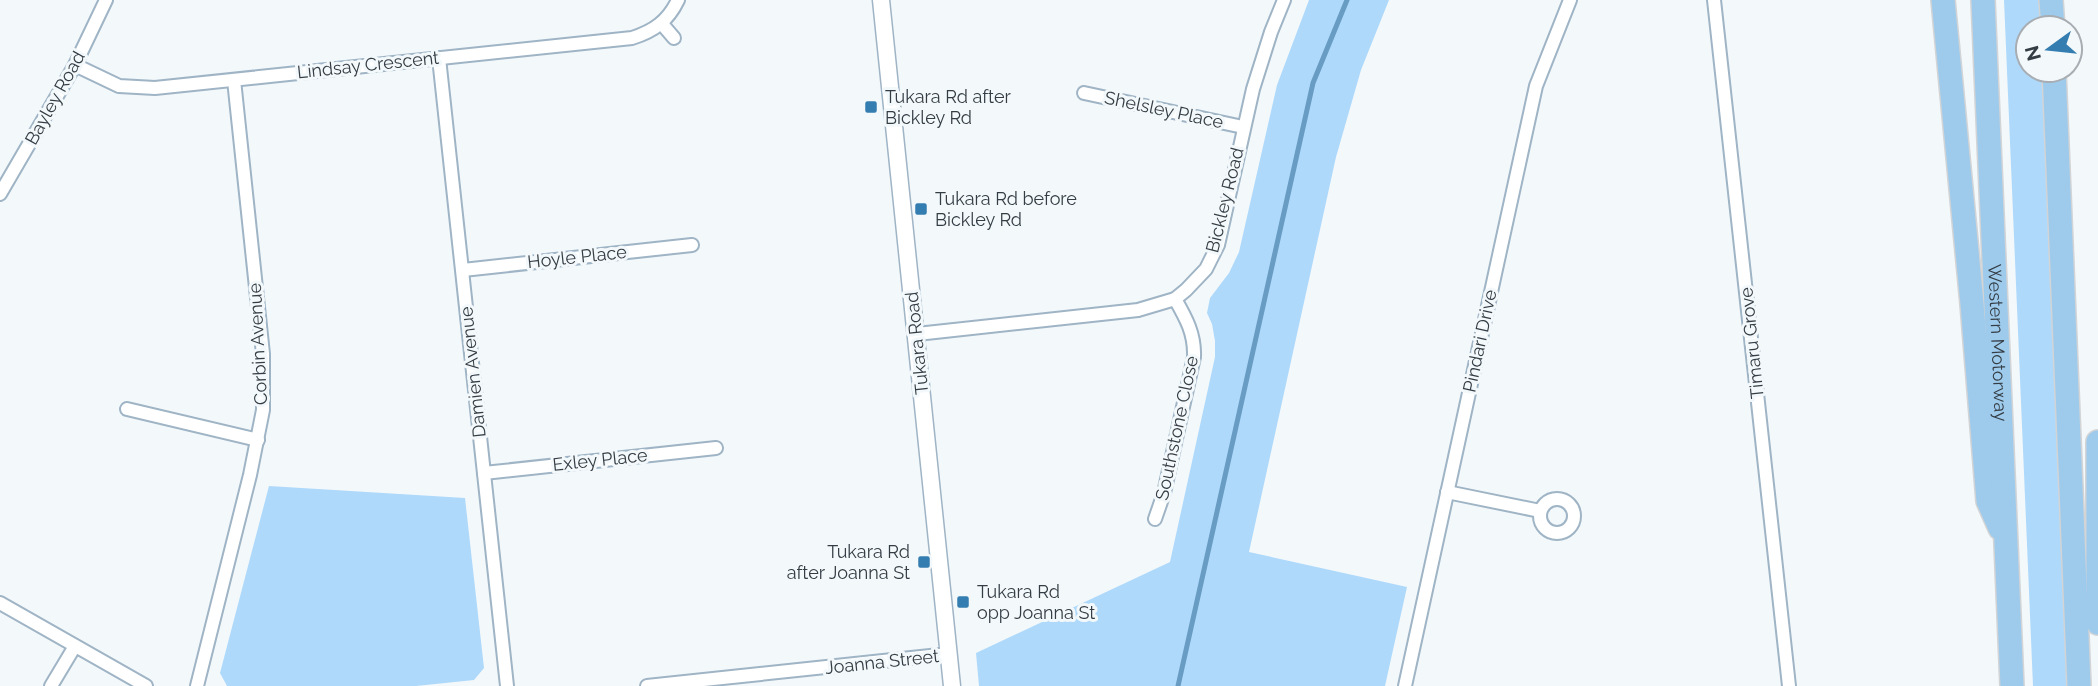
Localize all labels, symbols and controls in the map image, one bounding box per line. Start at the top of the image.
north arrow [2014,14,2084,84]
text: N [2020,44,2045,63]
street label: Bayley Road [20,47,89,148]
street label: Lindsay Crescent [296,47,440,82]
place label: Tukara Rd after Bickley Rd [885,86,1012,128]
street label: Shelsley Place [1103,87,1226,132]
marker: Tukara Rd after Bickley Rd [863,99,879,115]
street label: Bickley Road [1201,145,1248,255]
place label: Tukara Rd before Bickley Rd [935,188,1077,230]
marker: Tukara Rd before Bickley Rd [913,201,929,217]
street label: Hoyle Place [526,241,628,272]
street label: Western Motorway [1984,263,2012,422]
street label: Corbin Avenue [244,282,271,406]
street label: Timaru Grove [1735,286,1768,400]
street label: Pindari Drive [1458,287,1501,394]
street label: Tukara Road [901,291,932,396]
street label: Damien Avenue [455,305,490,438]
street label: Southstone Close [1151,353,1202,502]
street label: Exley Place [551,444,649,475]
place label: Tukara Rd after Joanna St [787,541,910,583]
marker: Tukara Rd after Joanna St [916,554,932,570]
place label: Tukara Rd opp Joanna St [977,581,1095,623]
marker: Tukara Rd opp Joanna St [955,594,971,610]
street label: Joanna Street [824,645,940,678]

